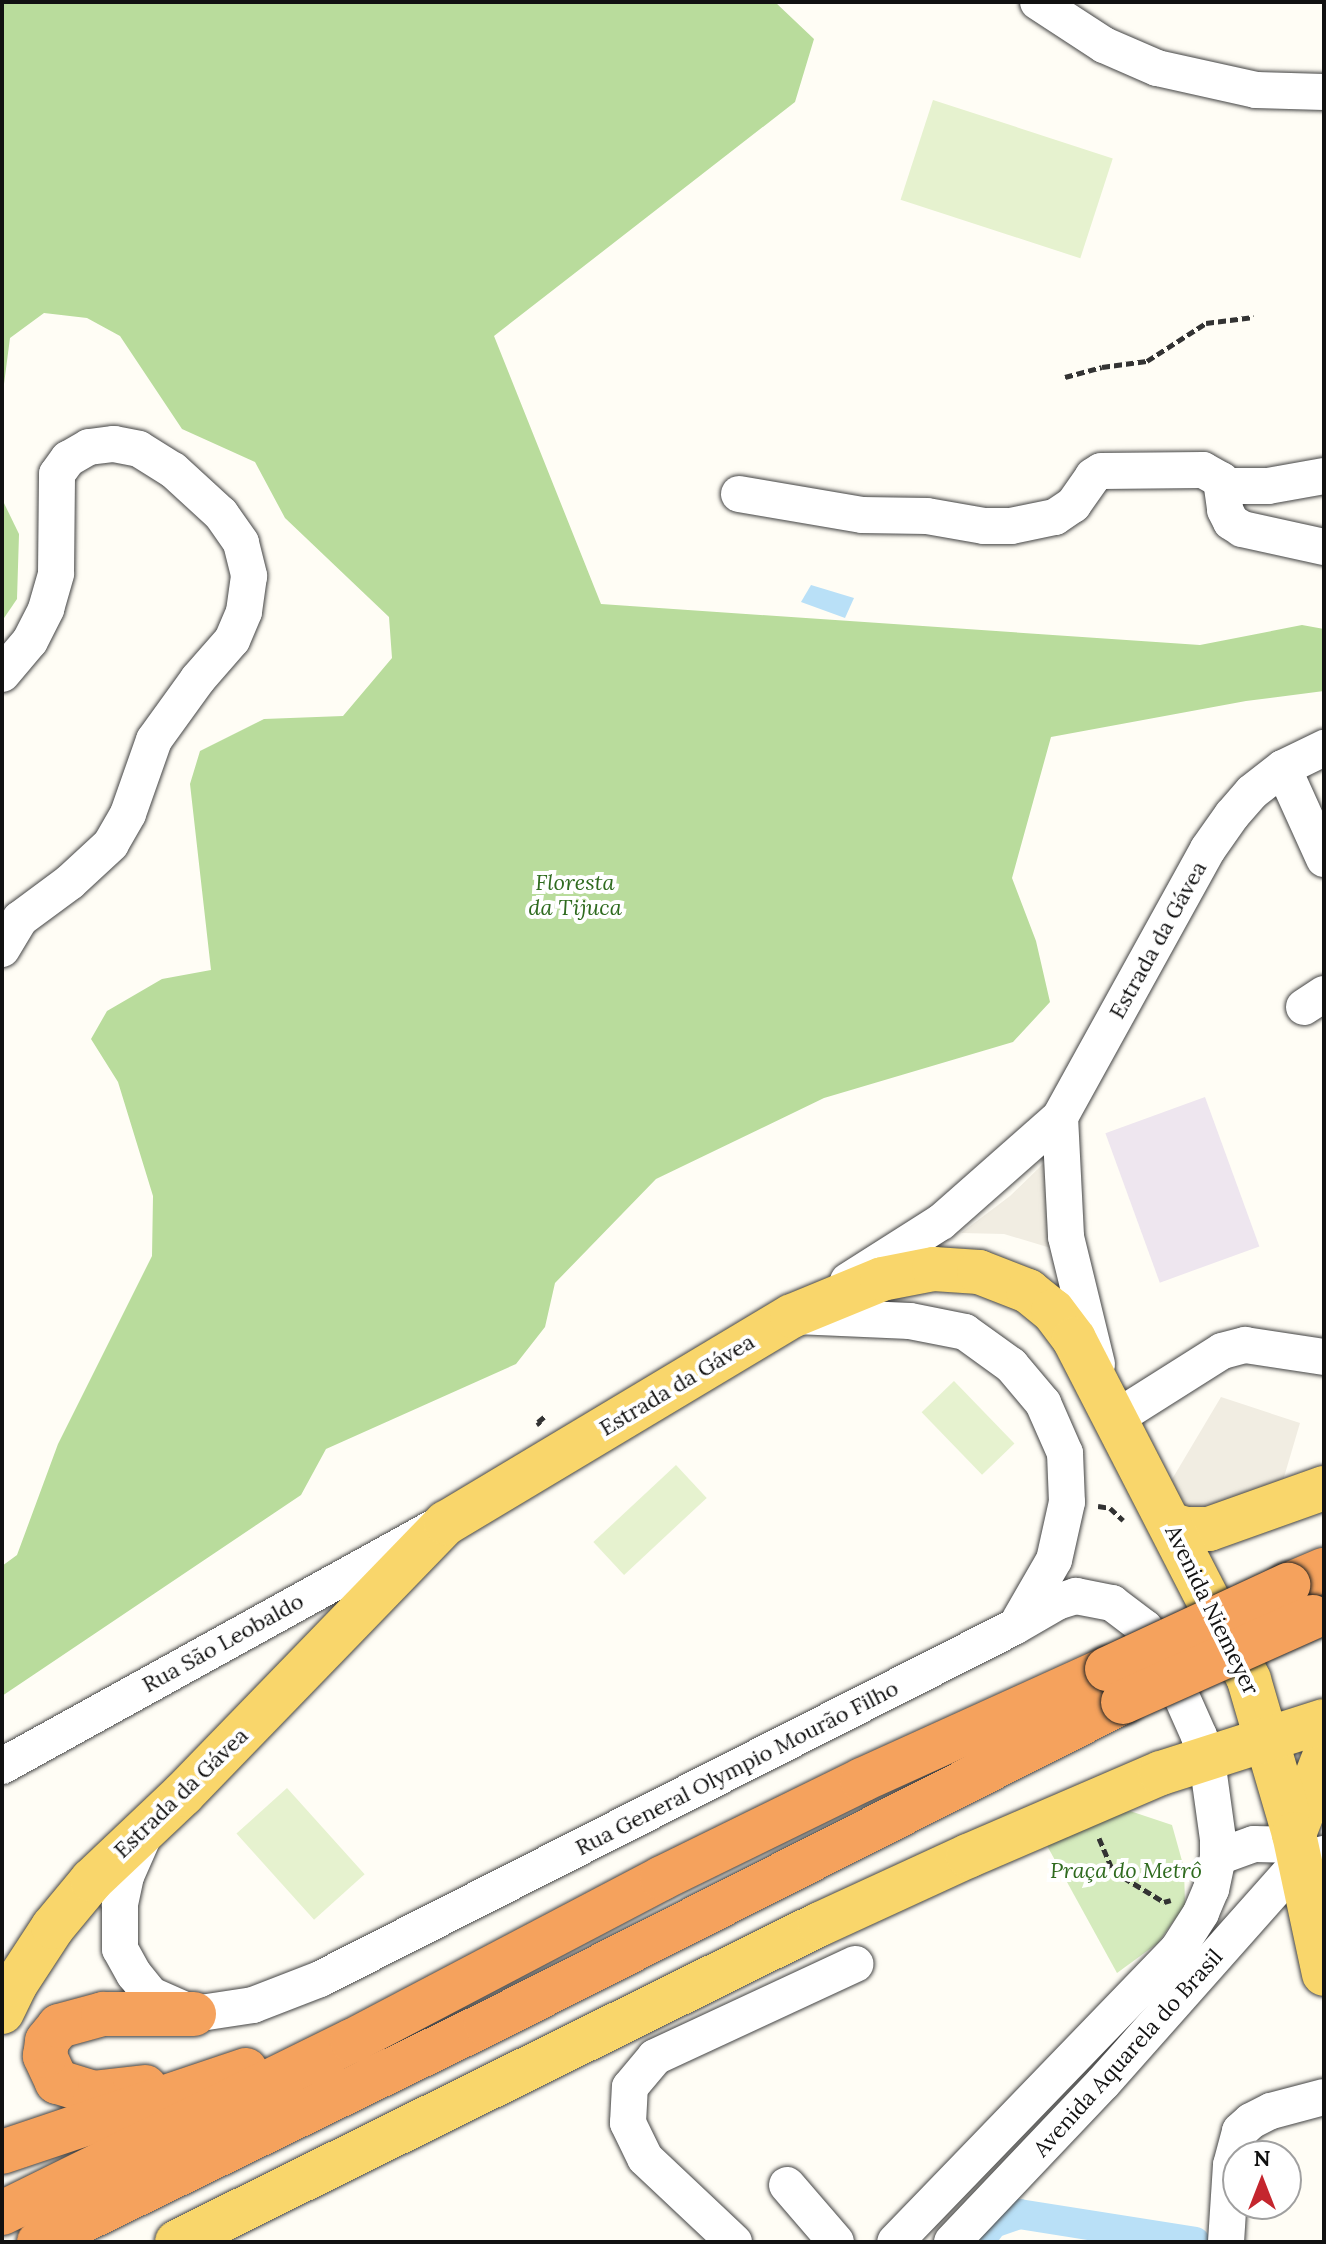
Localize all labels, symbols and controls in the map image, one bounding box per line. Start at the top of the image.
street label: Estrada da Gávea [1104,857,1212,1023]
park label: Floresta da Tijuca [528,869,622,920]
street label: Estrada da Gávea [595,1328,759,1442]
street label: Avenida Niemeyer [1160,1521,1264,1699]
street label: Rua São Leobaldo [138,1588,308,1698]
street label: Rua General Olympio Mourão Filho [571,1675,903,1861]
street label: Estrada da Gávea [109,1722,253,1864]
park label: Praça do Metrô [1050,1858,1202,1884]
street label: Avenida Aquarela do Brasil [1028,1944,1228,2162]
north arrow [1222,2140,1302,2220]
text: N [1253,2144,1271,2172]

